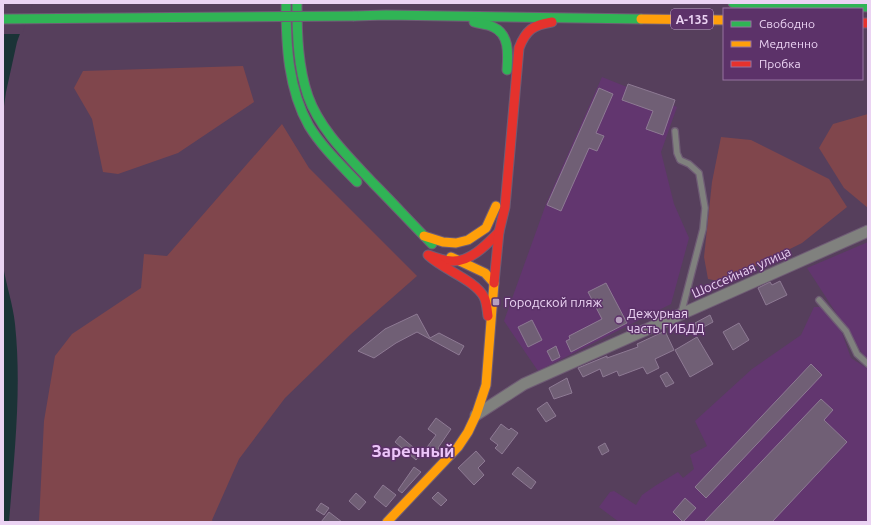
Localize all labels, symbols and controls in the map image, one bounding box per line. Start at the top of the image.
legend [723,8,863,80]
road number: А-135 [671,9,713,29]
text: Свободно [759,17,815,30]
text: Медленно [759,37,818,50]
text: Пробка [759,57,801,70]
street label: Шоссейная улица [689,244,793,300]
place label: Городской пляж [504,295,602,309]
marker: Городской пляж [491,297,501,307]
place label: Дежурная часть ГИБДД [627,306,704,335]
marker: Дежурная часть ГИБДД [614,315,624,325]
district label: Заречный [372,441,454,460]

